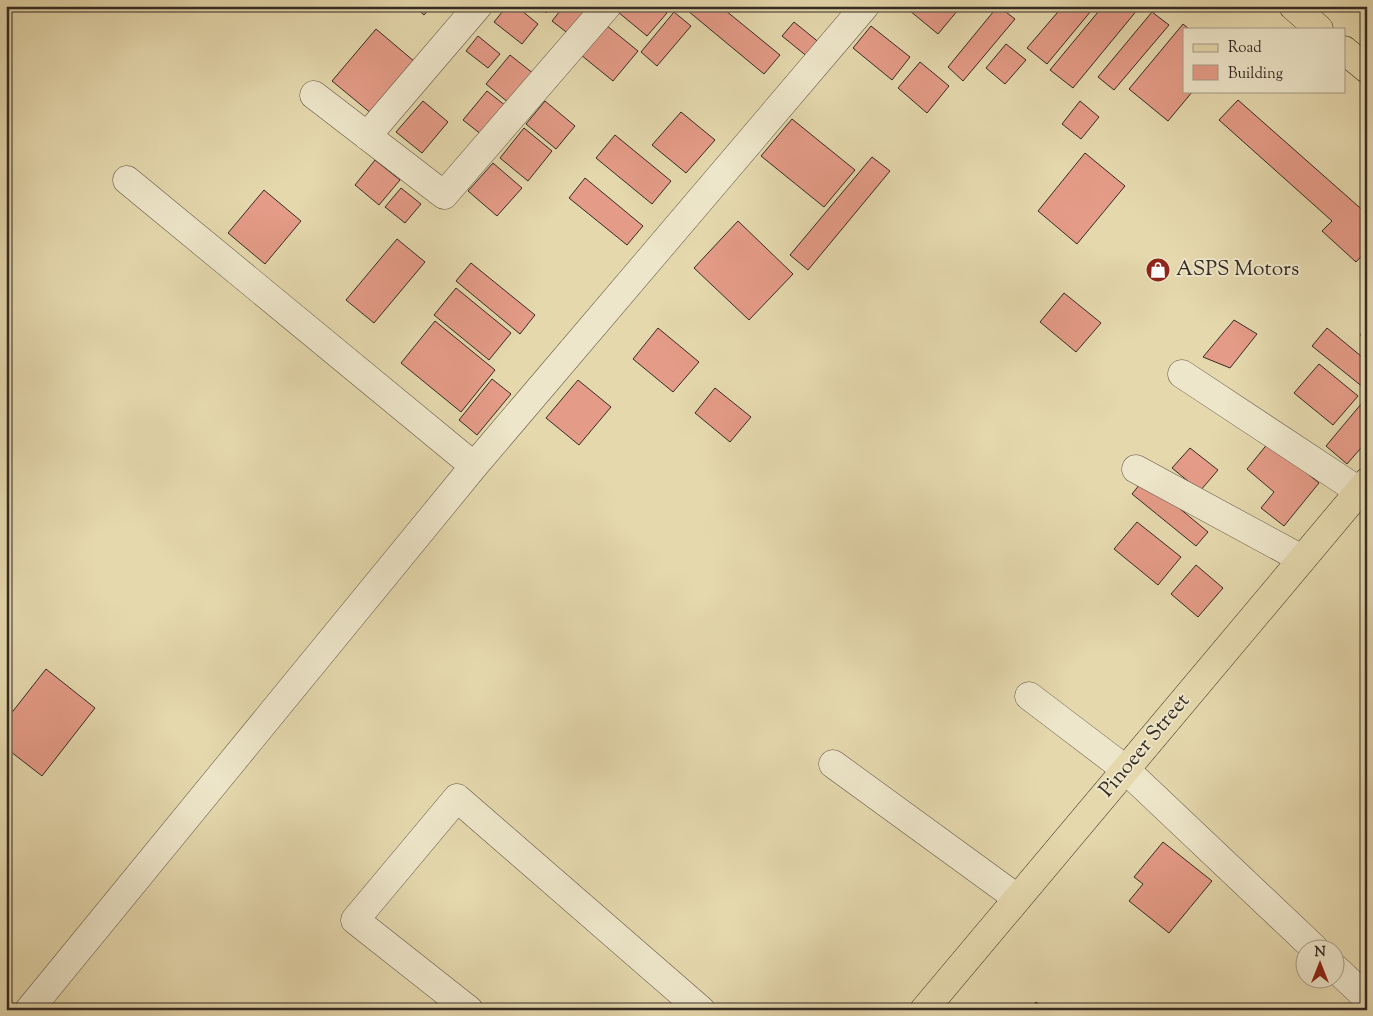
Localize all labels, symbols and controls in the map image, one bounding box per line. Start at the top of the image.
legend [1183,28,1346,92]
text: Road [1228,38,1262,59]
text: Building [1228,64,1283,85]
place label: ASPS Motors [1176,255,1299,285]
shop icon: ASPS Motors [1145,257,1171,283]
street label: Pinoeer Street [1093,688,1197,804]
north arrow [1296,938,1346,988]
text: N [1314,943,1326,963]

